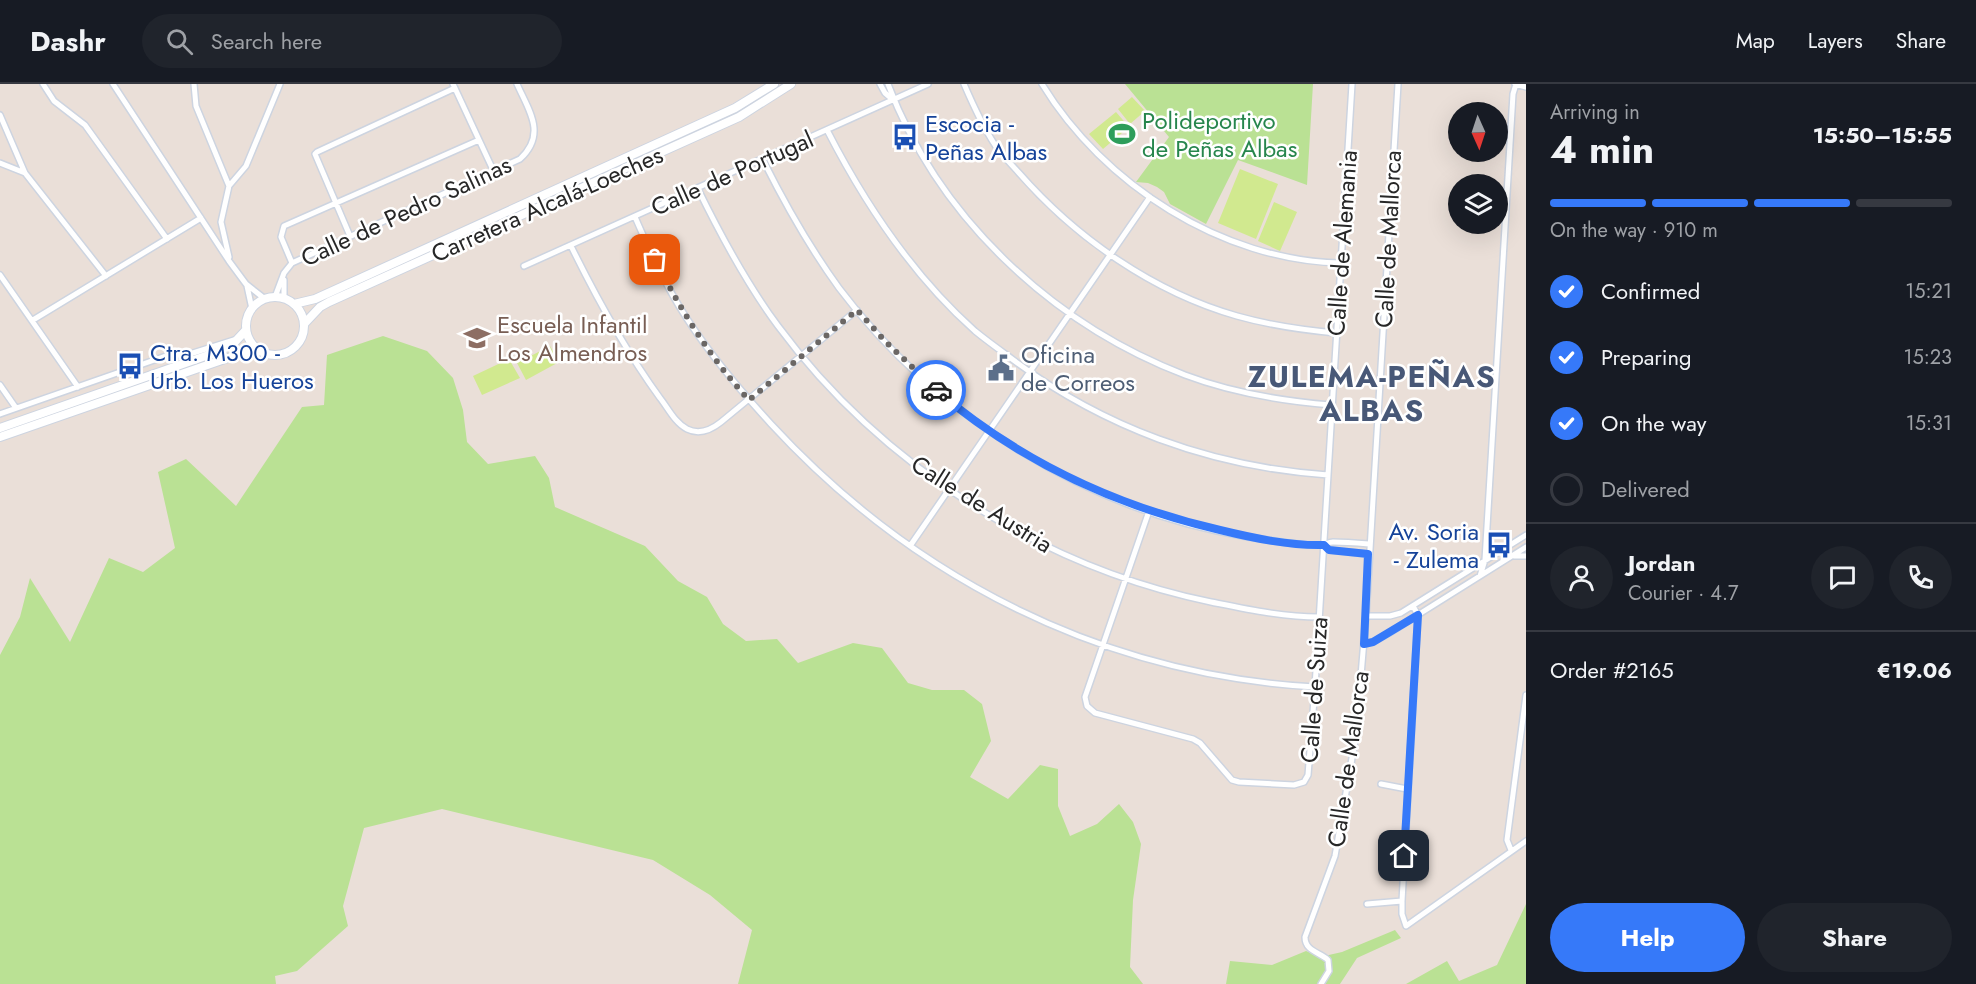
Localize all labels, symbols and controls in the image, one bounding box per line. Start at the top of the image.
search box [142,14,562,68]
text: Dashr [30,21,106,62]
icon: search [163,25,196,58]
text: Search here [211,25,322,57]
text: Map [1736,26,1775,56]
text: Layers [1808,26,1863,56]
text: Share [1896,26,1946,56]
text: Arriving in [1550,98,1640,127]
north arrow [1448,102,1508,162]
map controls [1448,102,1508,234]
place label: Polideportivo de Peñas Albas [1142,103,1297,166]
place label: Escocia - Peñas Albas [925,106,1047,169]
sports icon: Polideportivo de Peñas Albas [1107,119,1137,149]
text: 15:50–15:55 [1813,119,1952,151]
street label: Calle de Portugal [645,121,819,225]
text: 4 min [1550,121,1654,178]
bus stop icon: Escocia - Peñas Albas [890,122,920,152]
street label: Carretera Alcalá-Loeches [425,137,669,271]
street label: Calle de Pedro Salinas [295,147,517,275]
street label: Calle de Alemania [1318,149,1366,337]
street label: Calle de Mallorca [1366,149,1410,329]
button: layers [1448,174,1508,234]
text: On the way · 910 m [1550,216,1718,245]
pin [629,234,680,285]
icon: bag [638,243,671,276]
icon: check [1550,275,1583,308]
text: Confirmed [1601,275,1700,307]
text: 15:21 [1905,277,1952,306]
place label: Escuela Infantil Los Almendros [497,307,648,370]
school or university icon: Escuela Infantil Los Almendros [462,323,492,353]
place label: Ctra. M300 - Urb. Los Hueros [150,335,314,398]
place label: Oficina de Correos [1021,337,1135,400]
icon: check [1550,341,1583,374]
text: Preparing [1601,341,1692,373]
text: 15:23 [1903,343,1952,372]
bus stop icon: Ctra. M300 - Urb. Los Hueros [115,351,145,381]
public building icon: Oficina de Correos [986,353,1016,383]
district label: ZULEMA-PEÑAS ALBAS [1248,355,1496,432]
courier [906,360,966,420]
icon: car [920,374,953,407]
icon: check [1550,407,1583,440]
text: On the way [1601,407,1706,439]
text: 15:31 [1906,409,1952,438]
street label: Calle de Austria [904,446,1060,562]
text: Delivered [1601,473,1690,505]
place label: Av. Soria - Zulema [1389,514,1479,577]
bus stop icon: Av. Soria - Zulema [1484,530,1514,560]
button: person [1550,546,1613,609]
button: chat [1811,546,1874,609]
button: phone [1889,546,1952,609]
text: Jordan [1628,547,1695,579]
text: Courier · 4.7 [1628,579,1739,608]
street label: Calle de Suiza [1291,616,1337,764]
text: Order #2165 [1550,654,1674,686]
text: €19.06 [1877,654,1952,686]
street label: Calle de Mallorca [1318,669,1378,849]
pin [1378,830,1429,881]
icon: home [1387,839,1420,872]
button: Help [1550,903,1745,972]
button: Share [1757,903,1952,972]

